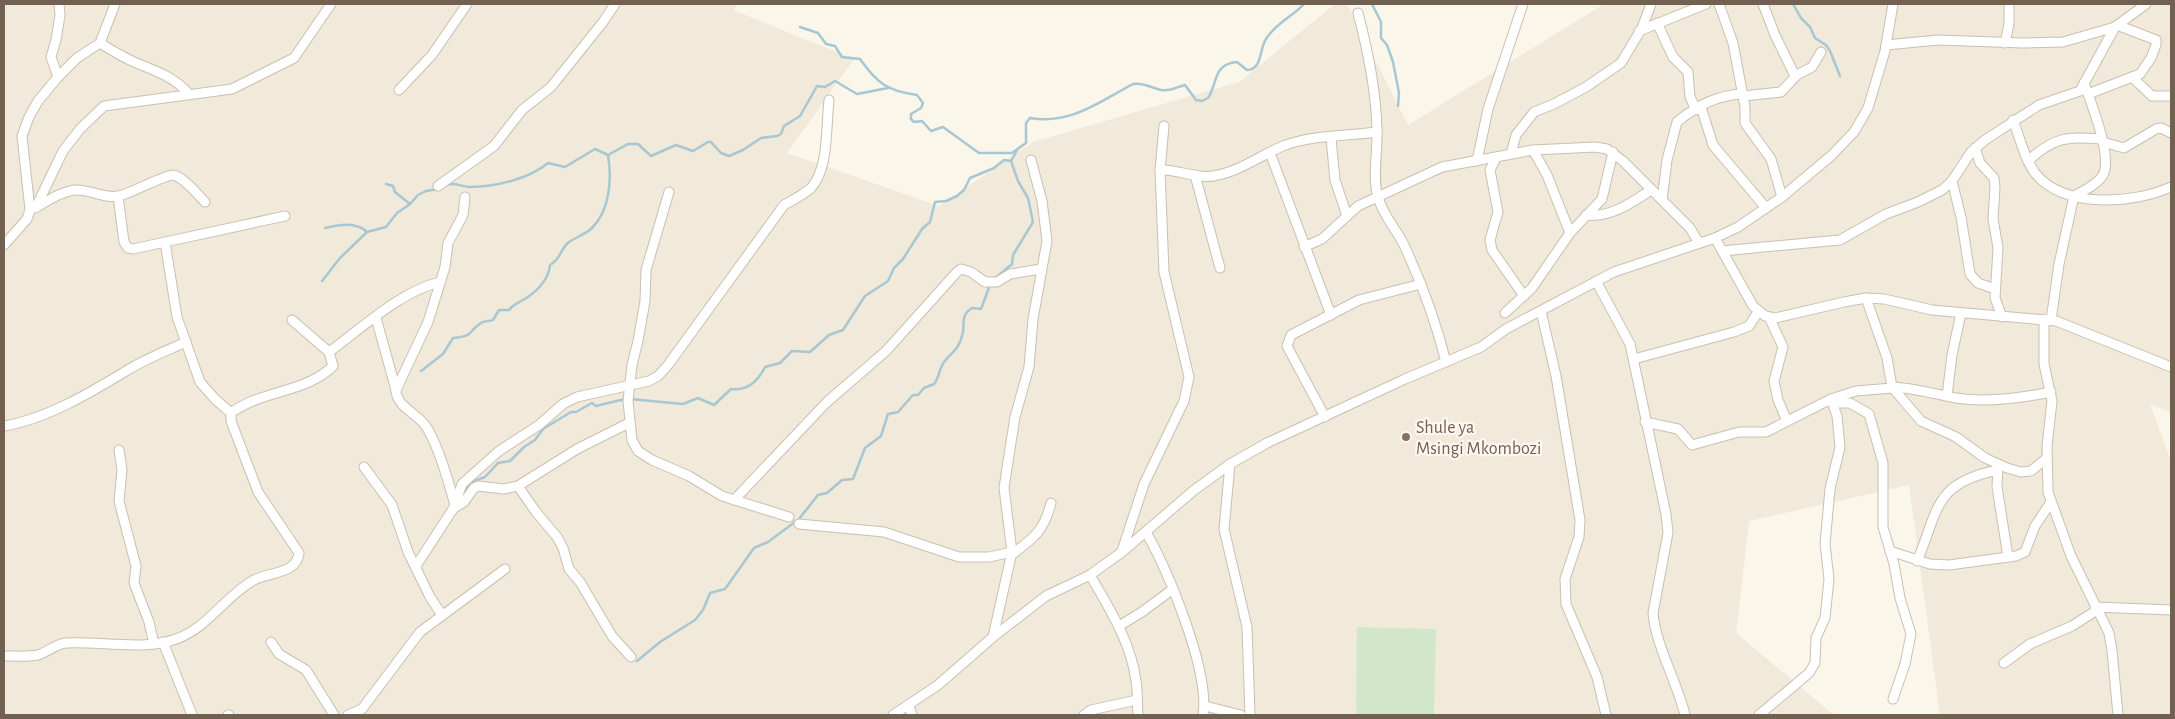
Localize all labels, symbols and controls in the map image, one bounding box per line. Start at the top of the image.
place label: Shule ya Msingi Mkombozi [1416,419,1541,458]
marker: Shule ya Msingi Mkombozi [1400,431,1412,443]

